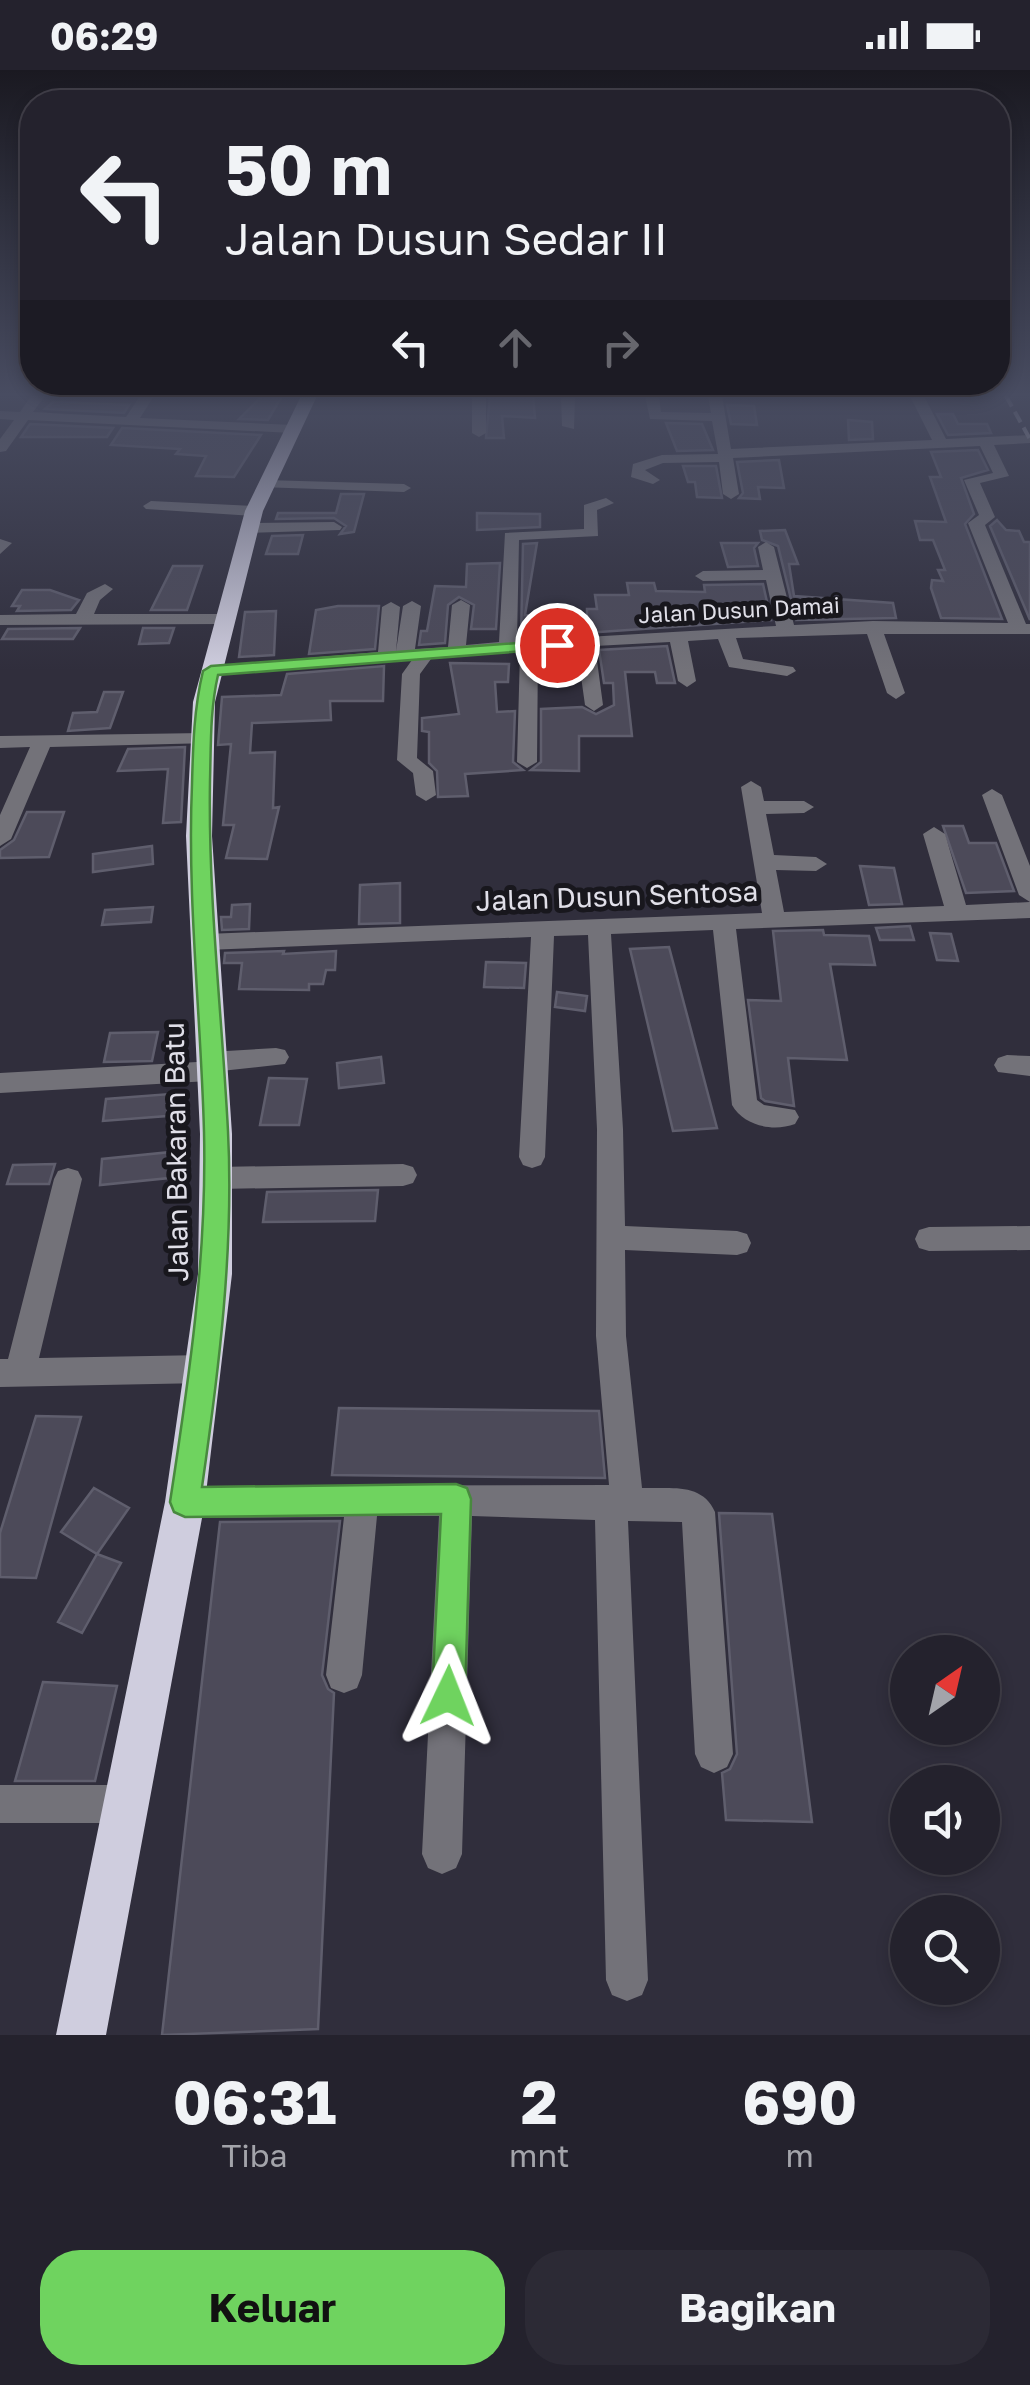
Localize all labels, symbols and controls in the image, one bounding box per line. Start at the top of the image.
text: 06:29 [50,13,158,58]
text: 50 m [225,126,392,210]
icon: left [60,130,190,260]
text: Jalan Dusun Sedar II [225,211,668,265]
icon: left [383,320,438,375]
icon: ahead [488,320,543,375]
icon: right [593,320,648,375]
street label: Jalan Dusun Damai [638,591,840,628]
pin [515,603,600,688]
icon: arrive [530,618,585,673]
street label: Jalan Dusun Sentosa [475,874,759,917]
street label: Jalan Bakaran Batu [157,1022,194,1282]
north arrow [890,1635,1000,1745]
map controls [890,1635,1000,2005]
position arrow [396,1644,500,1748]
button: sound [890,1765,1000,1875]
button: search [890,1895,1000,2005]
text: 06:31 [173,2065,336,2137]
text: 2 [521,2065,558,2137]
text: 690 [742,2065,857,2137]
text: Tiba [221,2136,288,2174]
text: mnt [509,2136,570,2174]
text: m [786,2136,814,2174]
button: Keluar [40,2250,505,2365]
button: Bagikan [525,2250,990,2365]

